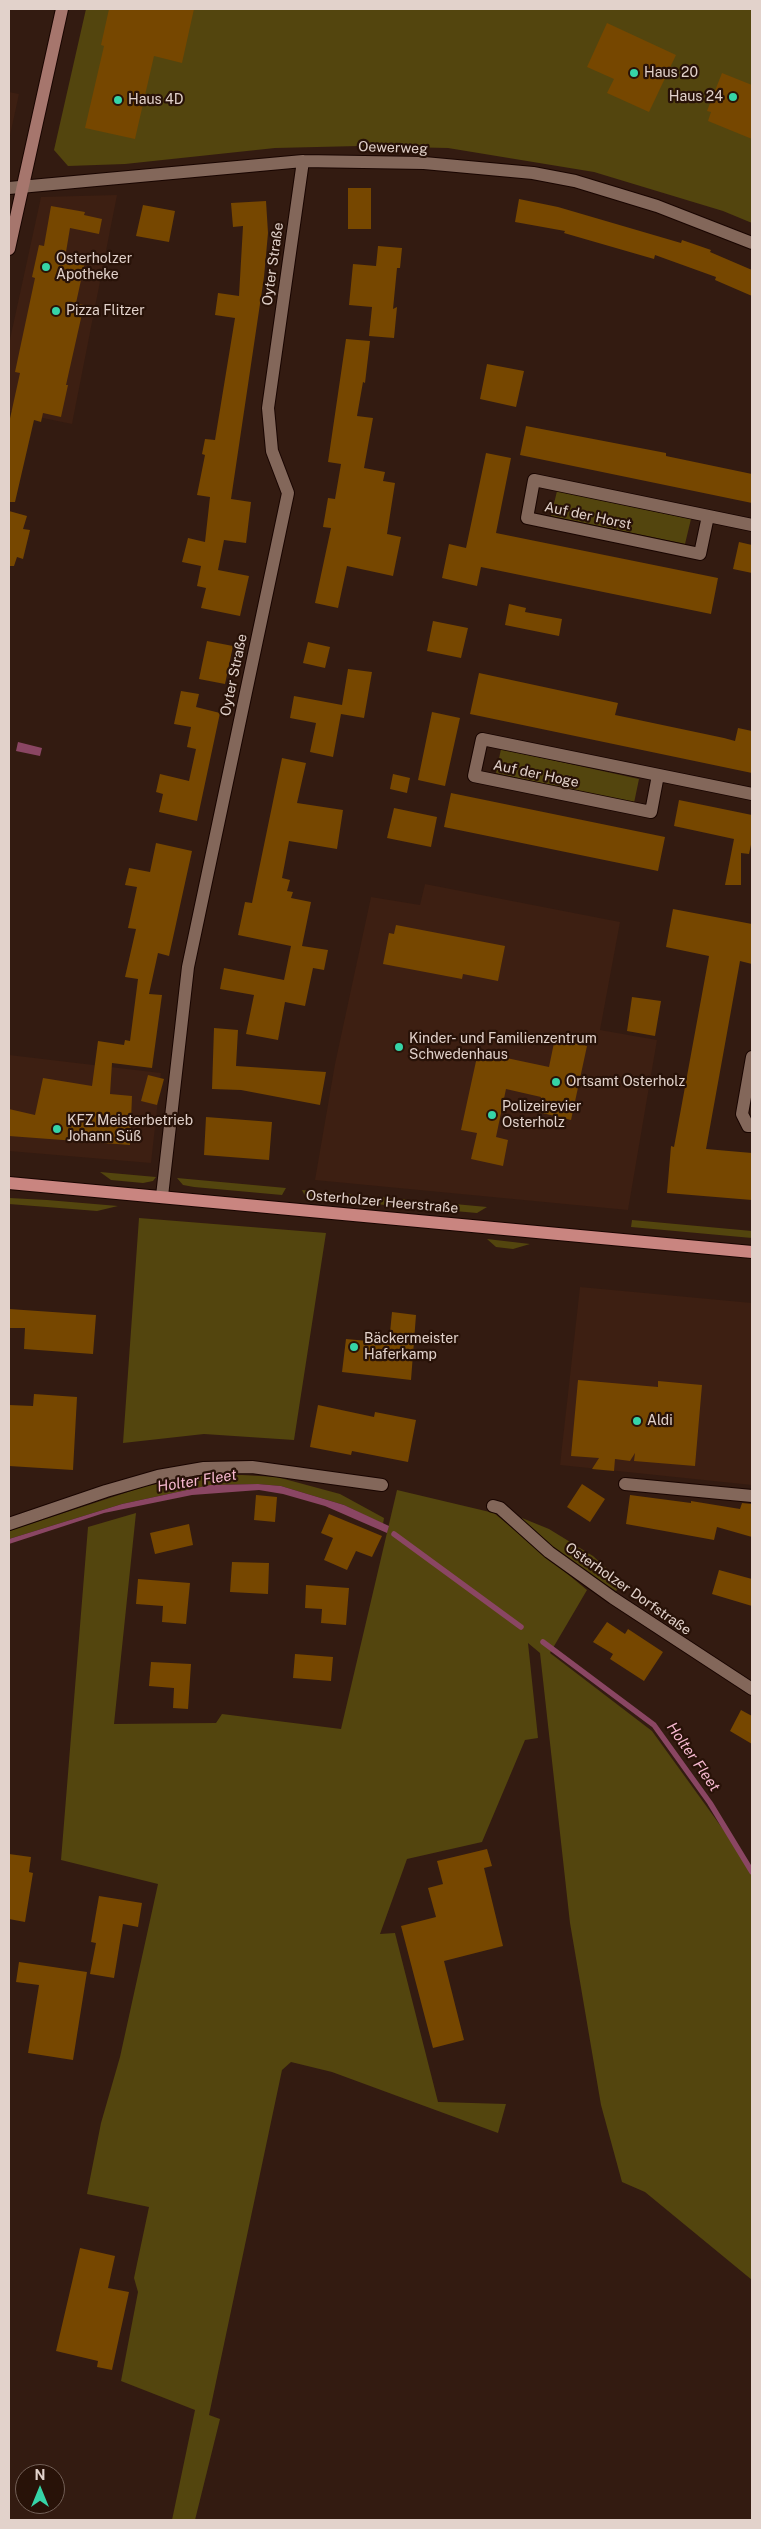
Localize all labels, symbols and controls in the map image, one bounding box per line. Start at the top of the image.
place label: Haus 20 [644,65,698,81]
marker: Haus 20 [628,67,640,79]
place label: Haus 24 [669,89,723,105]
marker: Haus 24 [727,91,739,103]
place label: Haus 4D [128,92,184,108]
marker: Haus 4D [112,94,124,106]
street label: Oewerweg [358,138,428,158]
street label: Oyter Straße [259,221,287,307]
place label: Osterholzer Apotheke [56,251,132,284]
marker: Osterholzer Apotheke [40,261,52,273]
place label: Pizza Flitzer [66,303,145,319]
marker: Pizza Flitzer [50,305,62,317]
street label: Auf der Horst [543,499,633,533]
street label: Oyter Straße [217,632,251,718]
street label: Auf der Hoge [492,757,580,791]
place label: Kinder- und Familienzentrum Schwedenhaus [409,1031,597,1064]
marker: Kinder- und Familienzentrum Schwedenhaus [393,1041,405,1053]
place label: Ortsamt Osterholz [566,1074,685,1090]
marker: Ortsamt Osterholz [550,1076,562,1088]
place label: Polizeirevier Osterholz [502,1099,582,1132]
marker: Polizeirevier Osterholz [486,1109,498,1121]
place label: KFZ Meisterbetrieb Johann Süß [67,1113,193,1146]
marker: KFZ Meisterbetrieb Johann Süß [51,1123,63,1135]
street label: Osterholzer Heerstraße [305,1187,459,1217]
place label: Bäckermeister Haferkamp [364,1331,459,1364]
marker: Bäckermeister Haferkamp [348,1341,360,1353]
place label: Aldi [647,1413,673,1429]
marker: Aldi [631,1415,643,1427]
water label: Holter Fleet [156,1466,238,1496]
street label: Osterholzer Dorfstraße [562,1539,694,1639]
water label: Holter Fleet [663,1719,723,1795]
north arrow [15,2464,65,2514]
text: N [35,2467,45,2483]

